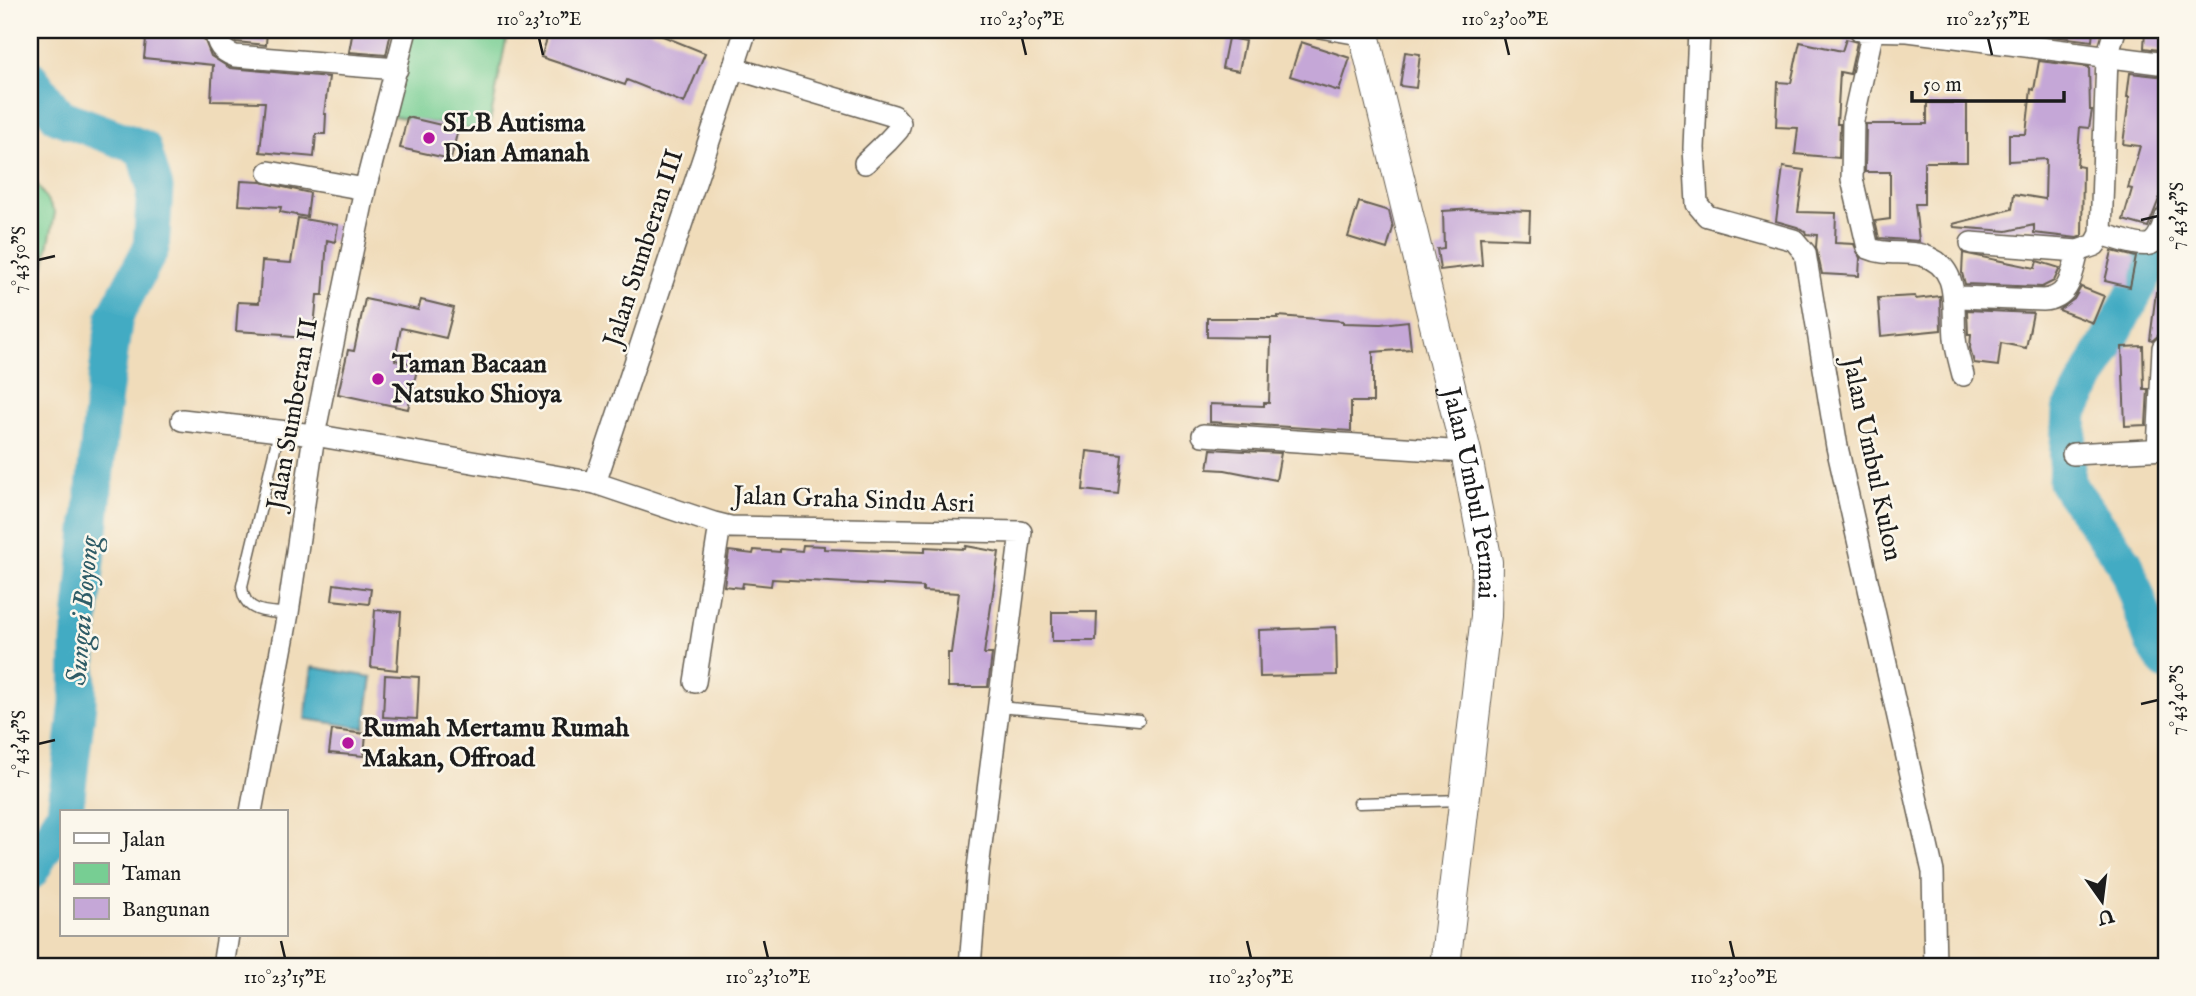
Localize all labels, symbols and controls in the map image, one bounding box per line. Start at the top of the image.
text: 110°23'10"E [497,9,581,32]
text: 110°23'05"E [980,9,1064,32]
text: 110°23'00"E [1461,9,1549,32]
text: 110°22'55"E [1946,9,2030,32]
scale bar [1912,60,2065,104]
text: 50 m [1923,72,1962,99]
place label: SLB Autisma Dian Amanah [443,107,591,170]
marker: SLB Autisma Dian Amanah [421,130,437,146]
street label: Jalan Sumberan III [596,145,691,354]
text: 7°43'45"S [2167,182,2190,250]
text: 7°43'50"S [9,226,32,294]
street label: Jalan Sumberan II [259,315,326,516]
place label: Taman Bacaan Natsuko Shioya [391,348,562,411]
street label: Jalan Umbul Kulon [1834,351,1910,564]
marker: Taman Bacaan Natsuko Shioya [370,371,386,387]
street label: Jalan Umbul Permai [1434,381,1504,599]
street label: Jalan Graha Sindu Asri [730,479,975,521]
water label: Sungai Boyong [60,534,108,687]
text: 7°43'40"S [2167,665,2190,735]
text: 7°43'45"S [9,710,32,778]
place label: Rumah Mertamu Rumah Makan, Offroad [362,712,630,775]
marker: Rumah Mertamu Rumah Makan, Offroad [340,735,356,751]
legend [60,810,287,936]
text: Jalan [120,827,165,854]
text: Taman [122,861,181,888]
north arrow [2066,866,2136,936]
text: Bangunan [122,897,210,924]
text: U [2094,902,2117,929]
text: 110°23'15"E [244,967,326,990]
text: 110°23'10"E [726,967,810,990]
text: 110°23'05"E [1209,967,1293,990]
text: 110°23'00"E [1690,967,1778,990]

